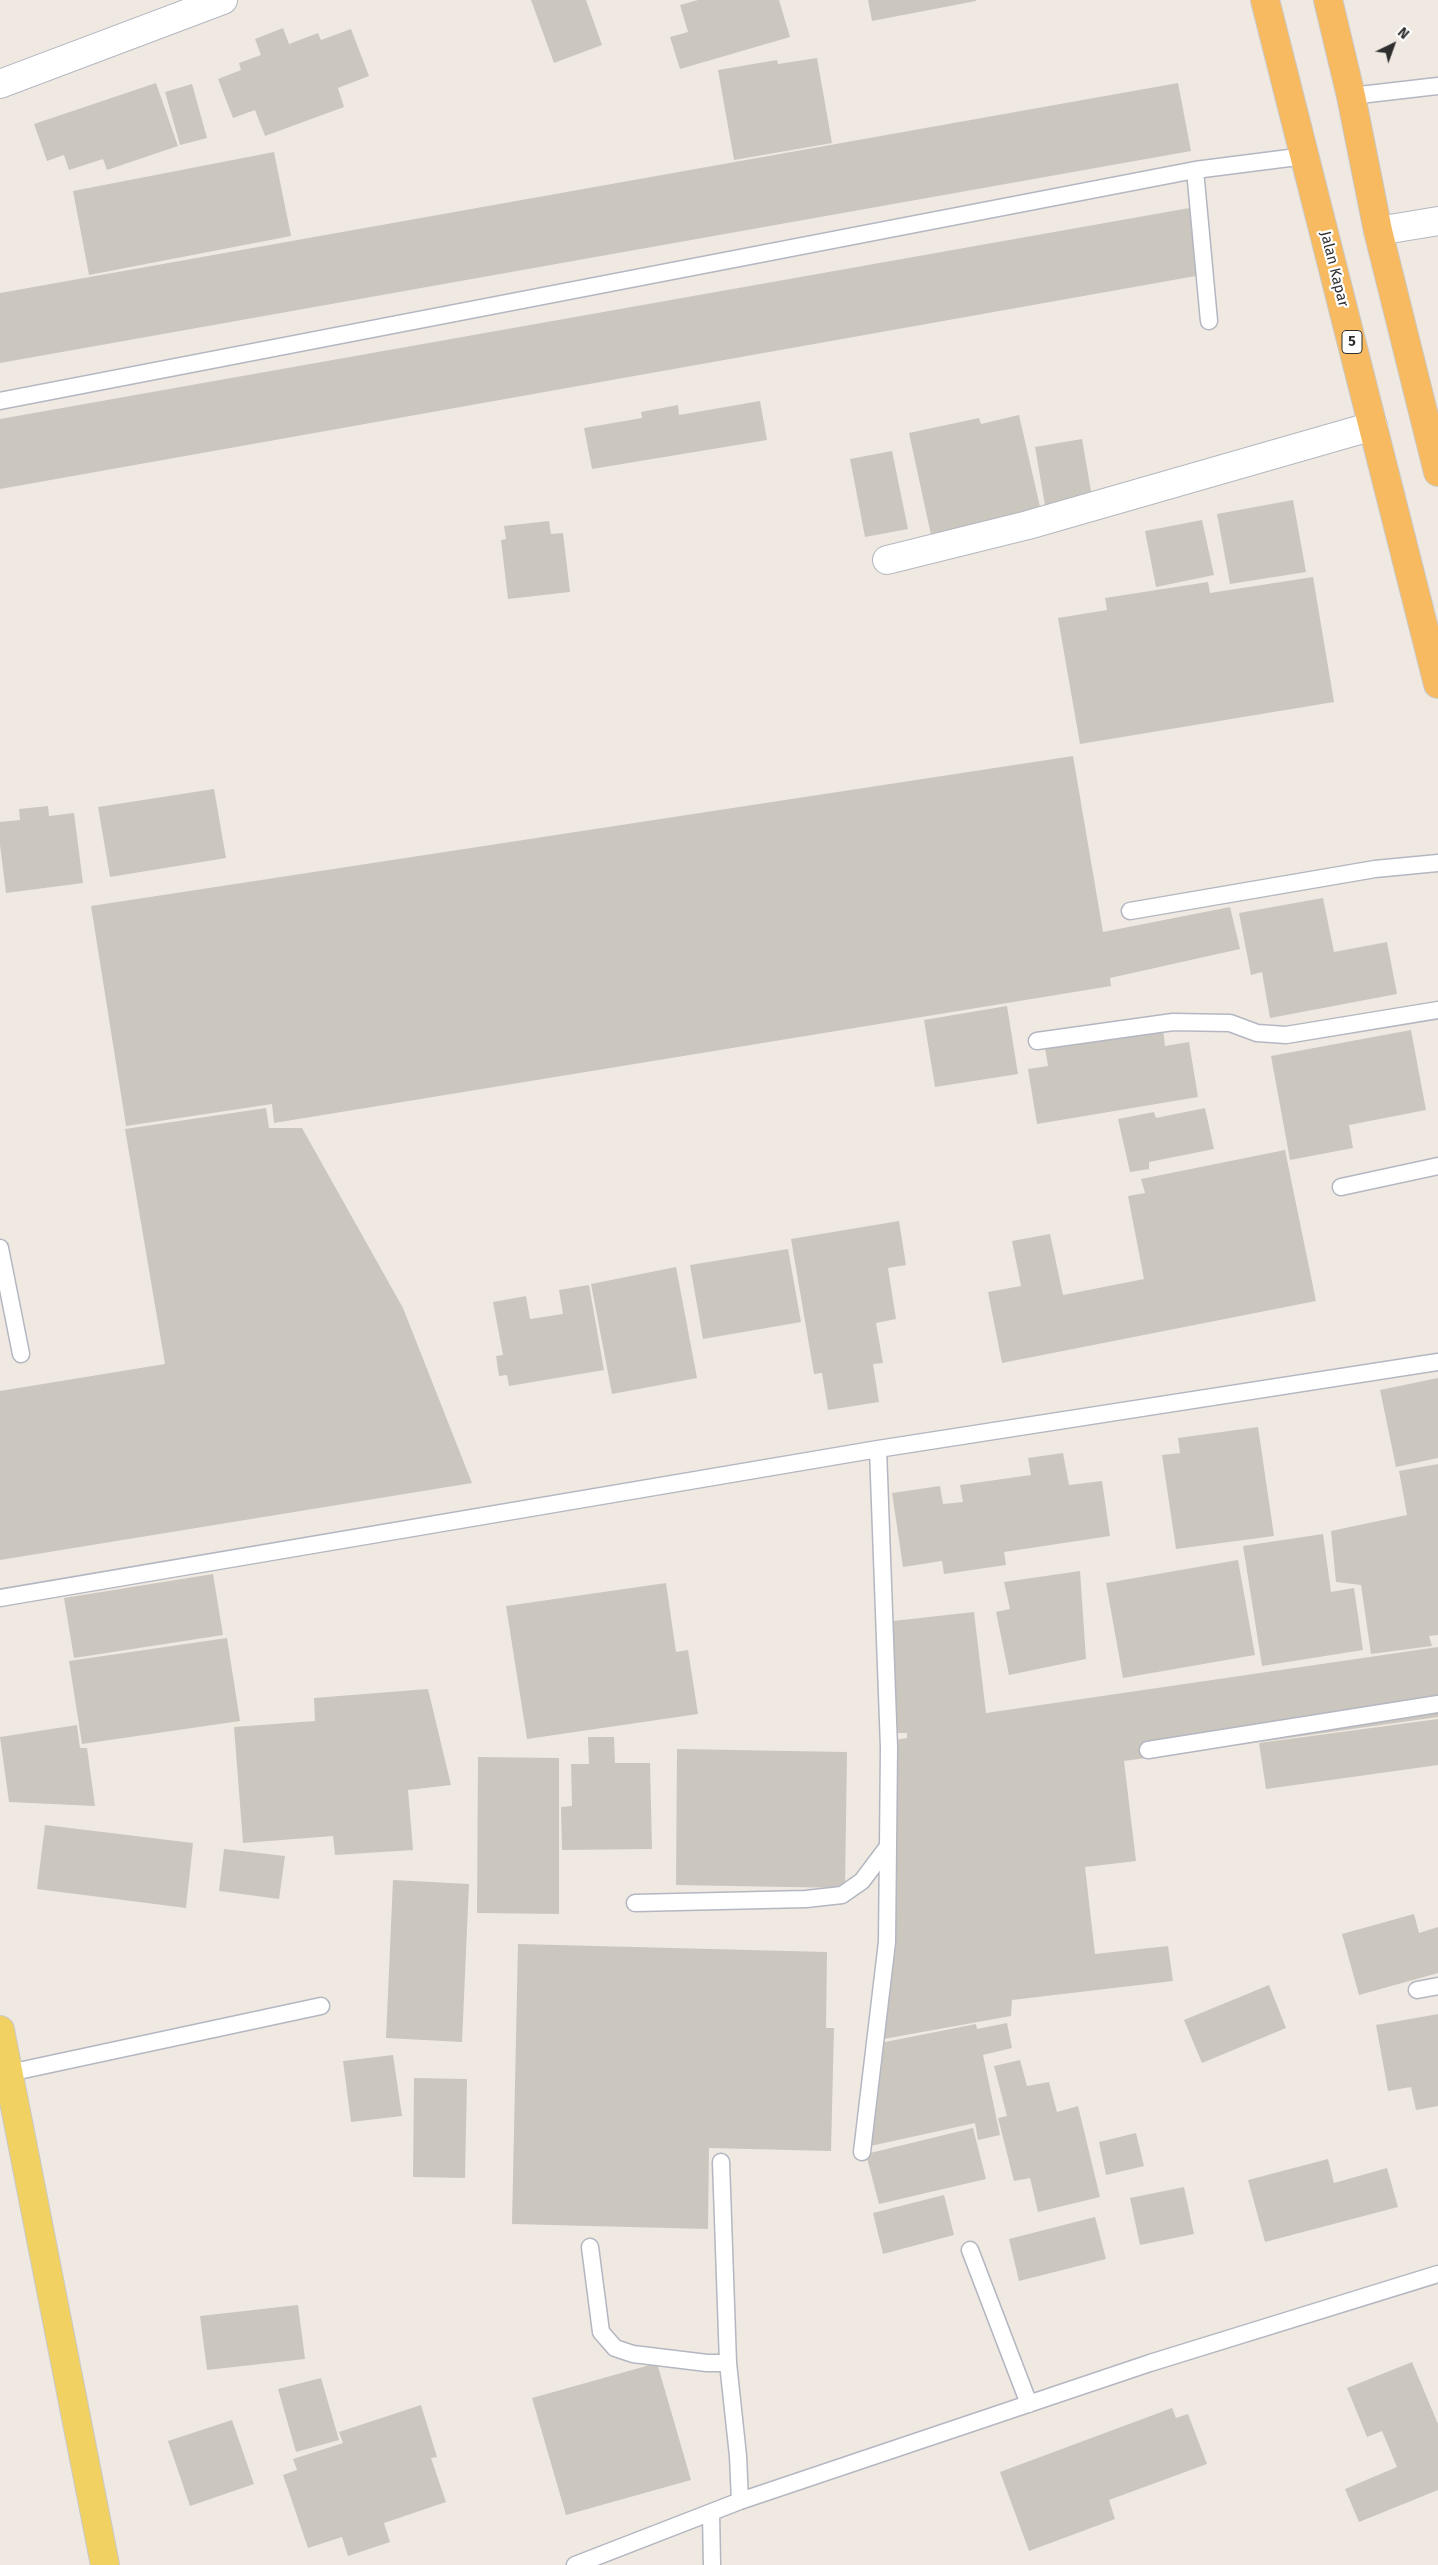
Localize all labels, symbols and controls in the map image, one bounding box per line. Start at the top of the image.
north arrow [1368,20,1418,70]
text: N [1394,24,1413,43]
street label: Jalan Kapar [1316,229,1352,309]
road number: 5 [1342,331,1362,354]

